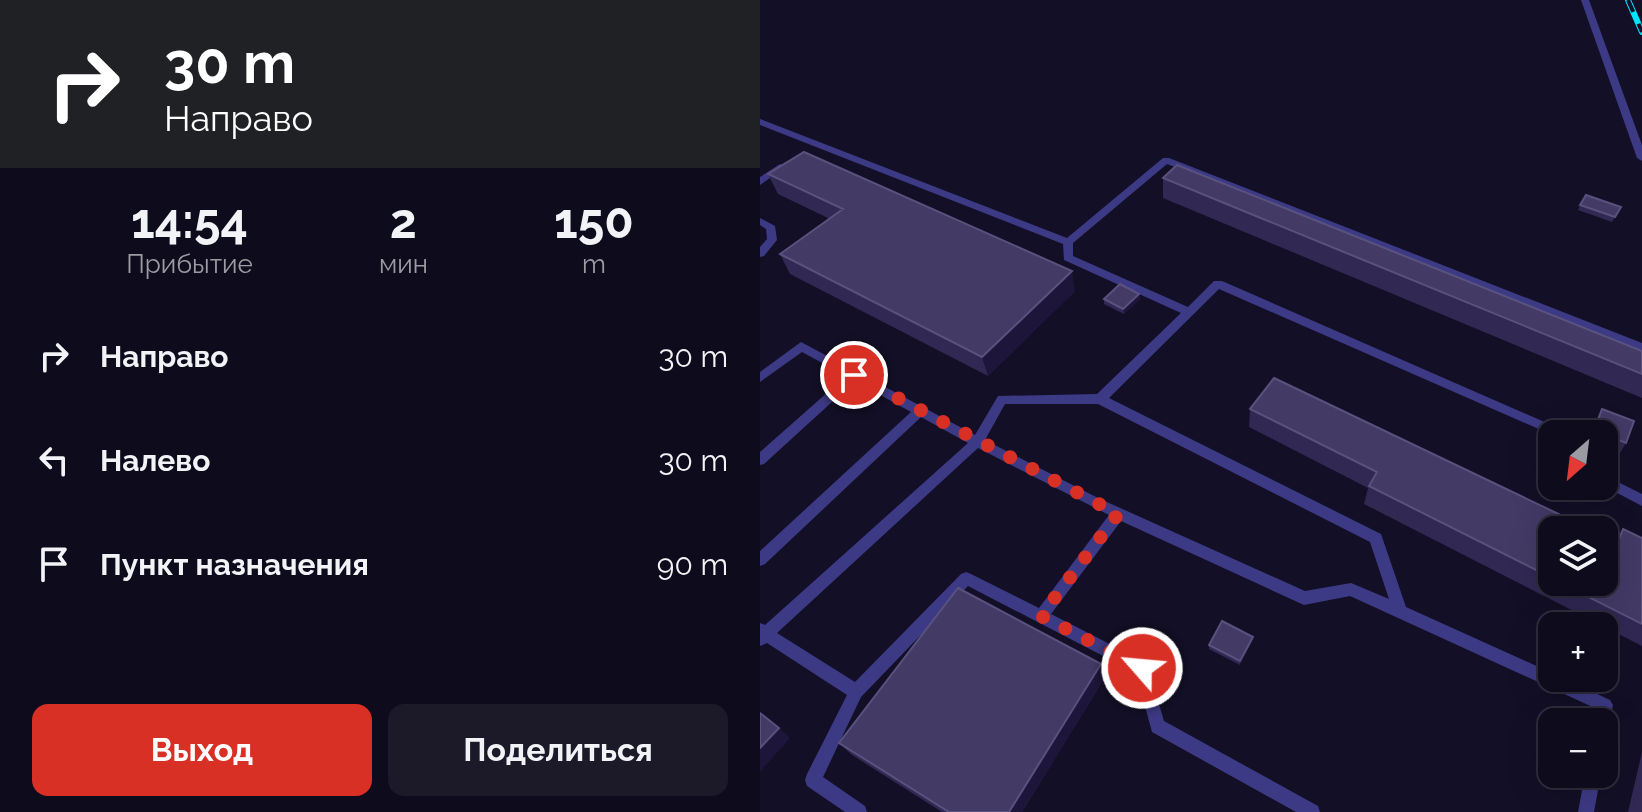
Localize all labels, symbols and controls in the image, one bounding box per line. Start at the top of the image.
text: 30 m [164,30,295,96]
icon: right [32,32,136,136]
text: Направо [164,97,313,139]
text: 14:54 [131,193,248,249]
text: 2 [390,193,417,249]
text: 150 [554,193,634,249]
text: Прибытие [126,249,253,279]
text: мин [379,249,428,279]
text: m [582,249,606,279]
icon: right [32,334,76,378]
text: Направо [100,339,229,374]
text: 30 m [658,339,728,374]
pin [820,341,888,409]
icon: arrive [832,353,876,397]
north arrow [1538,420,1618,500]
map controls [1538,420,1618,788]
icon: left [32,438,76,482]
text: Налево [100,443,210,478]
text: 30 m [658,443,728,478]
button: layers [1538,516,1618,596]
icon: arrive [32,542,76,586]
text: Пункт назначения [100,547,369,582]
text: 90 m [657,547,728,582]
button: + [1538,612,1618,692]
position arrow [1100,626,1184,710]
button: Выход [32,704,372,796]
button: Поделиться [388,704,728,796]
button: − [1538,708,1618,788]

